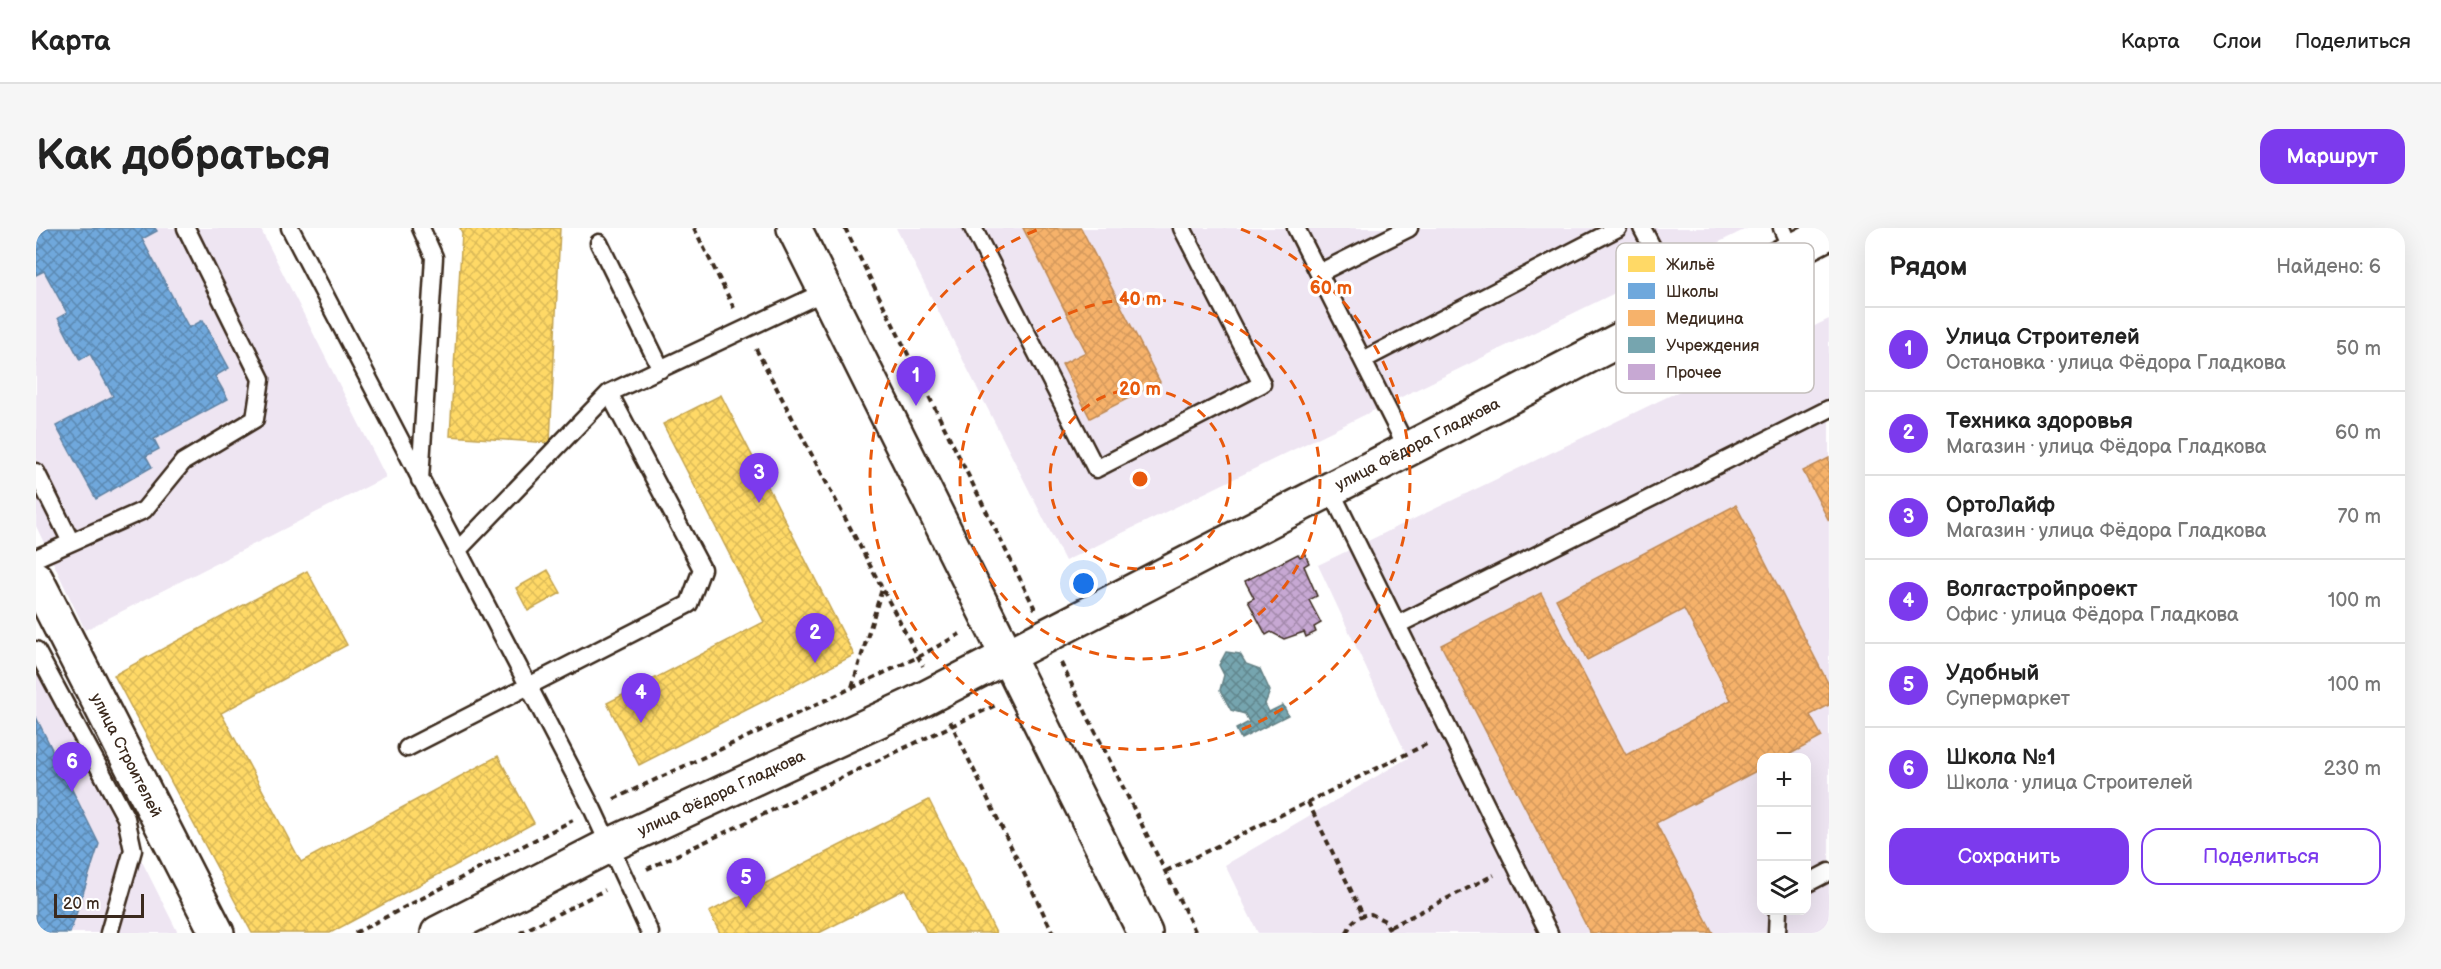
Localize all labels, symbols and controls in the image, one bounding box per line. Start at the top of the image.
text: Карта [30,25,110,58]
text: Карта [2121,29,2180,54]
text: Слои [2213,29,2262,54]
text: Поделиться [2295,29,2411,54]
button: Маршрут [2260,129,2405,184]
text: Как добраться [36,131,331,182]
legend [1616,243,1814,393]
text: Рядом [1889,252,1967,283]
text: Найдено: 6 [2276,255,2381,279]
text: Жильё [1666,256,1715,275]
text: 60 m [1310,278,1352,299]
text: Школы [1666,283,1719,302]
text: 40 m [1119,289,1161,310]
text: Медицина [1666,310,1744,329]
text: Улица Строителей [1946,324,2140,351]
text: Учреждения [1666,337,1759,356]
text: 1 [1904,337,1913,361]
text: 50 m [2336,337,2381,361]
text: Остановка · улица Фёдора Гладкова [1946,351,2286,375]
pin: 1 [896,356,936,406]
text: Прочее [1666,364,1722,383]
text: 20 m [1119,379,1161,400]
street label: улица Фёдора Гладкова [1332,394,1503,494]
text: Техника здоровья [1946,408,2133,435]
text: 2 [1903,421,1914,445]
text: 60 m [2335,421,2381,445]
text: Магазин · улица Фёдора Гладкова [1946,435,2267,459]
pin: 3 [740,454,778,503]
centre of rings [1130,469,1150,489]
text: ОртоЛайф [1946,492,2055,519]
text: 3 [1903,505,1914,529]
text: 70 m [2337,505,2381,529]
text: Магазин · улица Фёдора Гладкова [1946,519,2267,543]
your location [1069,569,1098,598]
text: Волгастройпроект [1946,576,2137,603]
text: 4 [1903,589,1914,613]
text: 100 m [2328,589,2381,613]
text: Офис · улица Фёдора Гладкова [1946,603,2239,627]
pin: 2 [796,614,834,663]
text: Удобный [1946,660,2039,687]
text: 5 [1903,673,1914,697]
text: 100 m [2328,673,2381,697]
pin: 4 [622,674,660,723]
text: Супермаркет [1946,687,2070,711]
street label: улица Строителей [87,690,166,821]
pin: 6 [52,742,92,792]
text: Школа №1 [1946,744,2056,771]
street label: улица Фёдора Гладкова [635,746,809,840]
map controls [1757,753,1811,915]
button: + [1757,753,1811,807]
text: 6 [1902,757,1915,781]
text: 230 m [2324,757,2381,781]
text: Школа · улица Строителей [1946,771,2193,795]
button: − [1757,807,1811,861]
button: Сохранить [1889,828,2129,885]
button: Поделиться [2141,828,2381,885]
pin: 5 [726,858,766,908]
button: layers [1757,861,1811,915]
scale bar [54,891,144,918]
text: 20 m [63,895,99,914]

